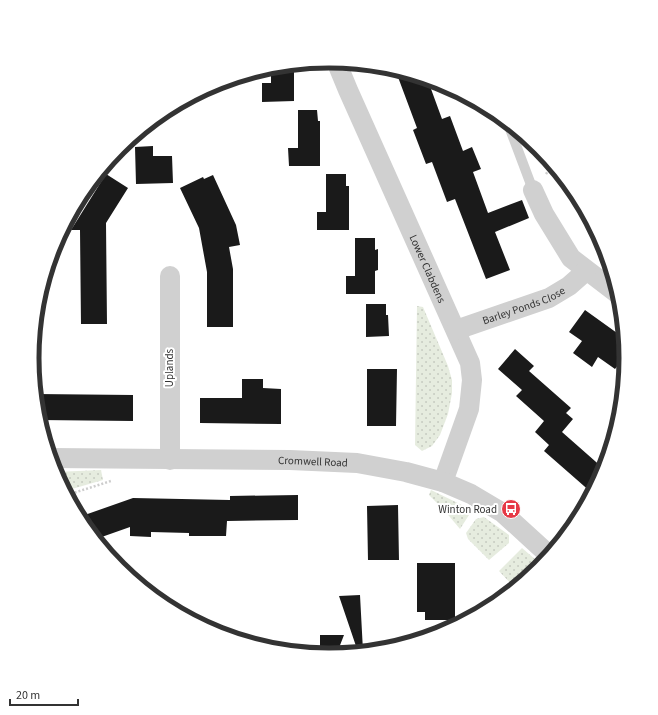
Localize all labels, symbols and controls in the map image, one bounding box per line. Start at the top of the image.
street label: Lower Clabdens [406,232,449,306]
street label: Barley Ponds Close [480,283,569,328]
street label: Uplands [162,348,177,387]
street label: Cromwell Road [278,453,348,471]
bus stop icon: Winton Road [500,498,522,520]
place label: Winton Road [438,502,497,517]
scale bar [10,681,78,707]
text: 20 m [16,687,40,704]

